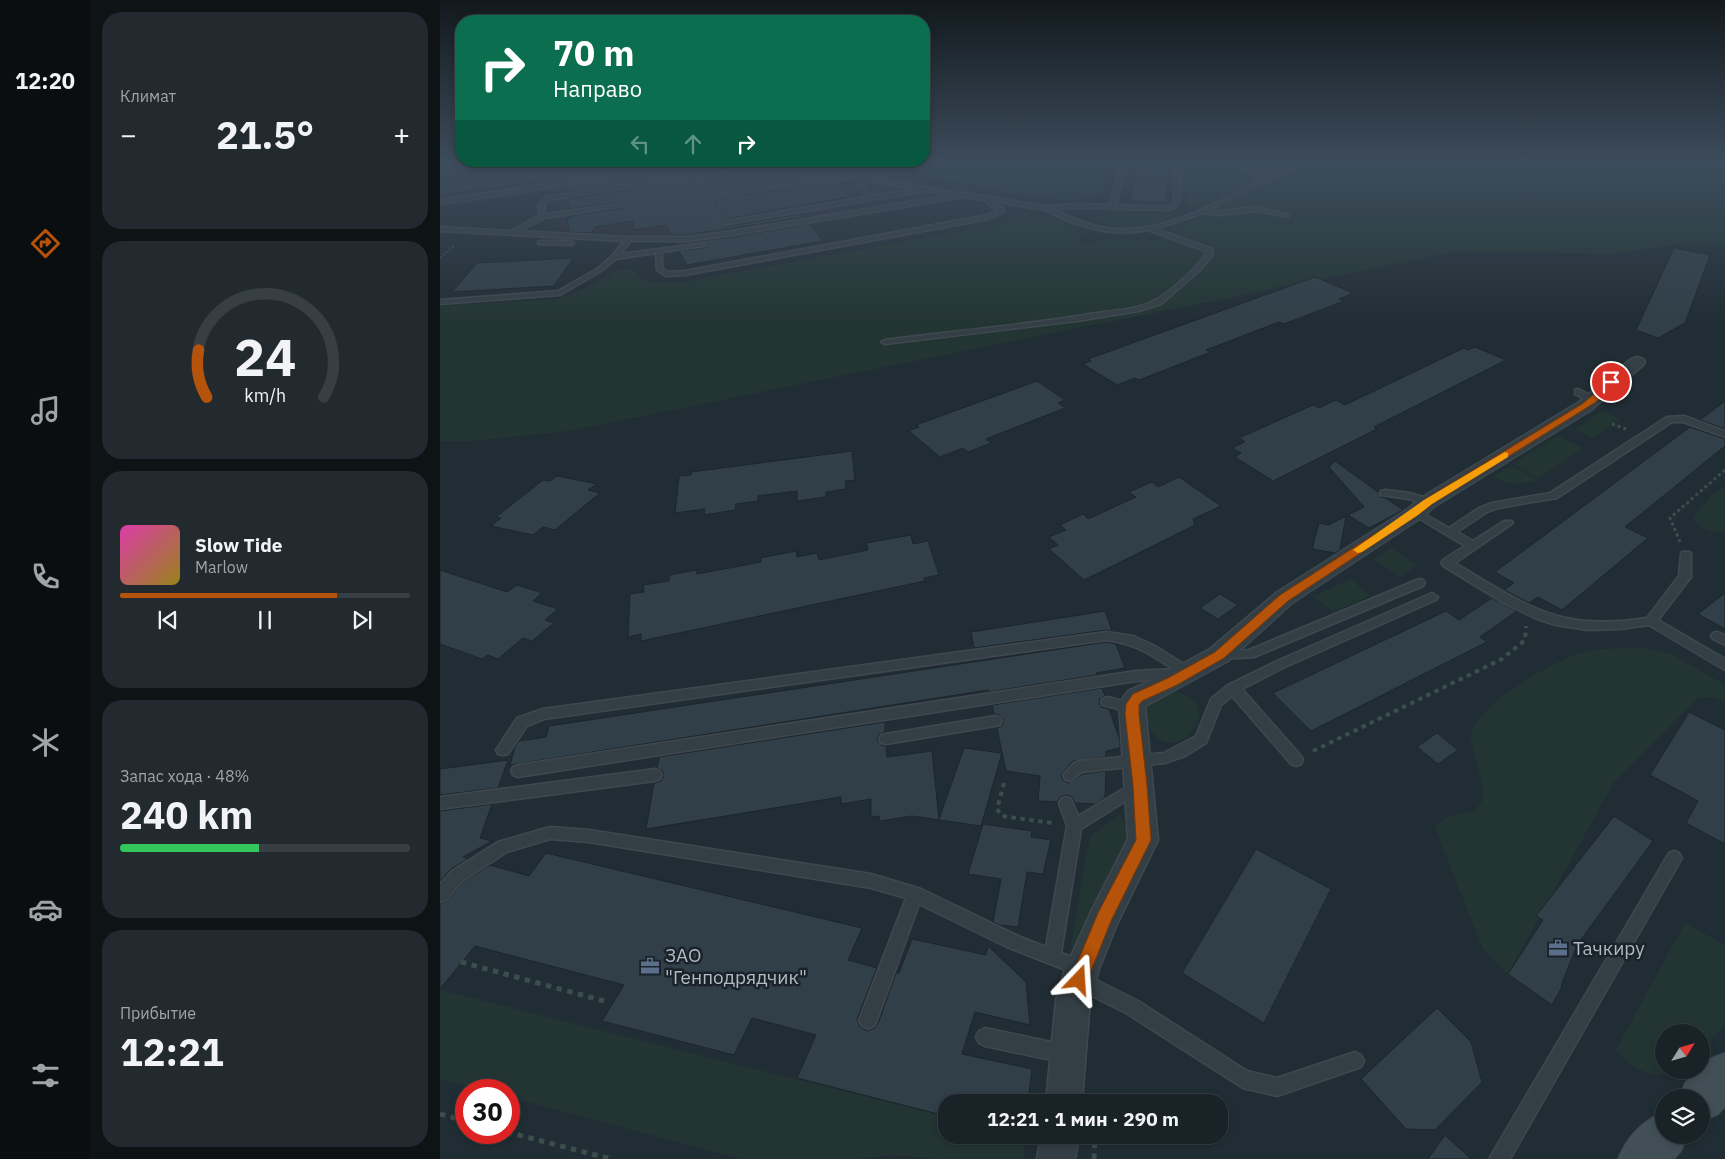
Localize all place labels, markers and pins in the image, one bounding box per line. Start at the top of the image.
pin [1590,361,1632,403]
place label: Тачкиру [1573,936,1645,960]
office icon: Тачкиру [1547,937,1569,959]
place label: ЗАО "Генподрядчик" [665,943,807,989]
office icon: ЗАО "Генподрядчик" [639,955,661,977]

